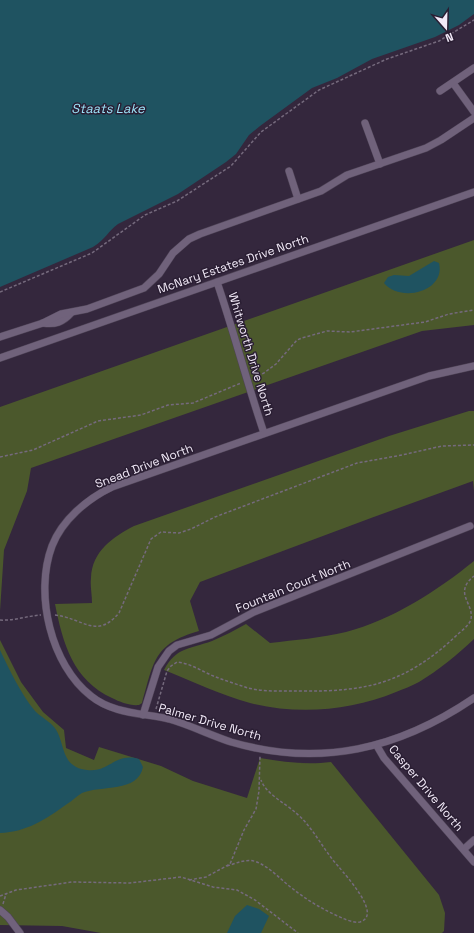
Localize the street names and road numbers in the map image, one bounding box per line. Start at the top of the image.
street label: McNary Estates Drive North [155,231,311,297]
street label: Whitworth Drive North [225,290,277,418]
street label: Snead Drive North [93,440,195,492]
street label: Fountain Court North [233,556,353,616]
street label: Palmer Drive North [157,700,263,744]
street label: Casper Drive North [385,742,467,834]

